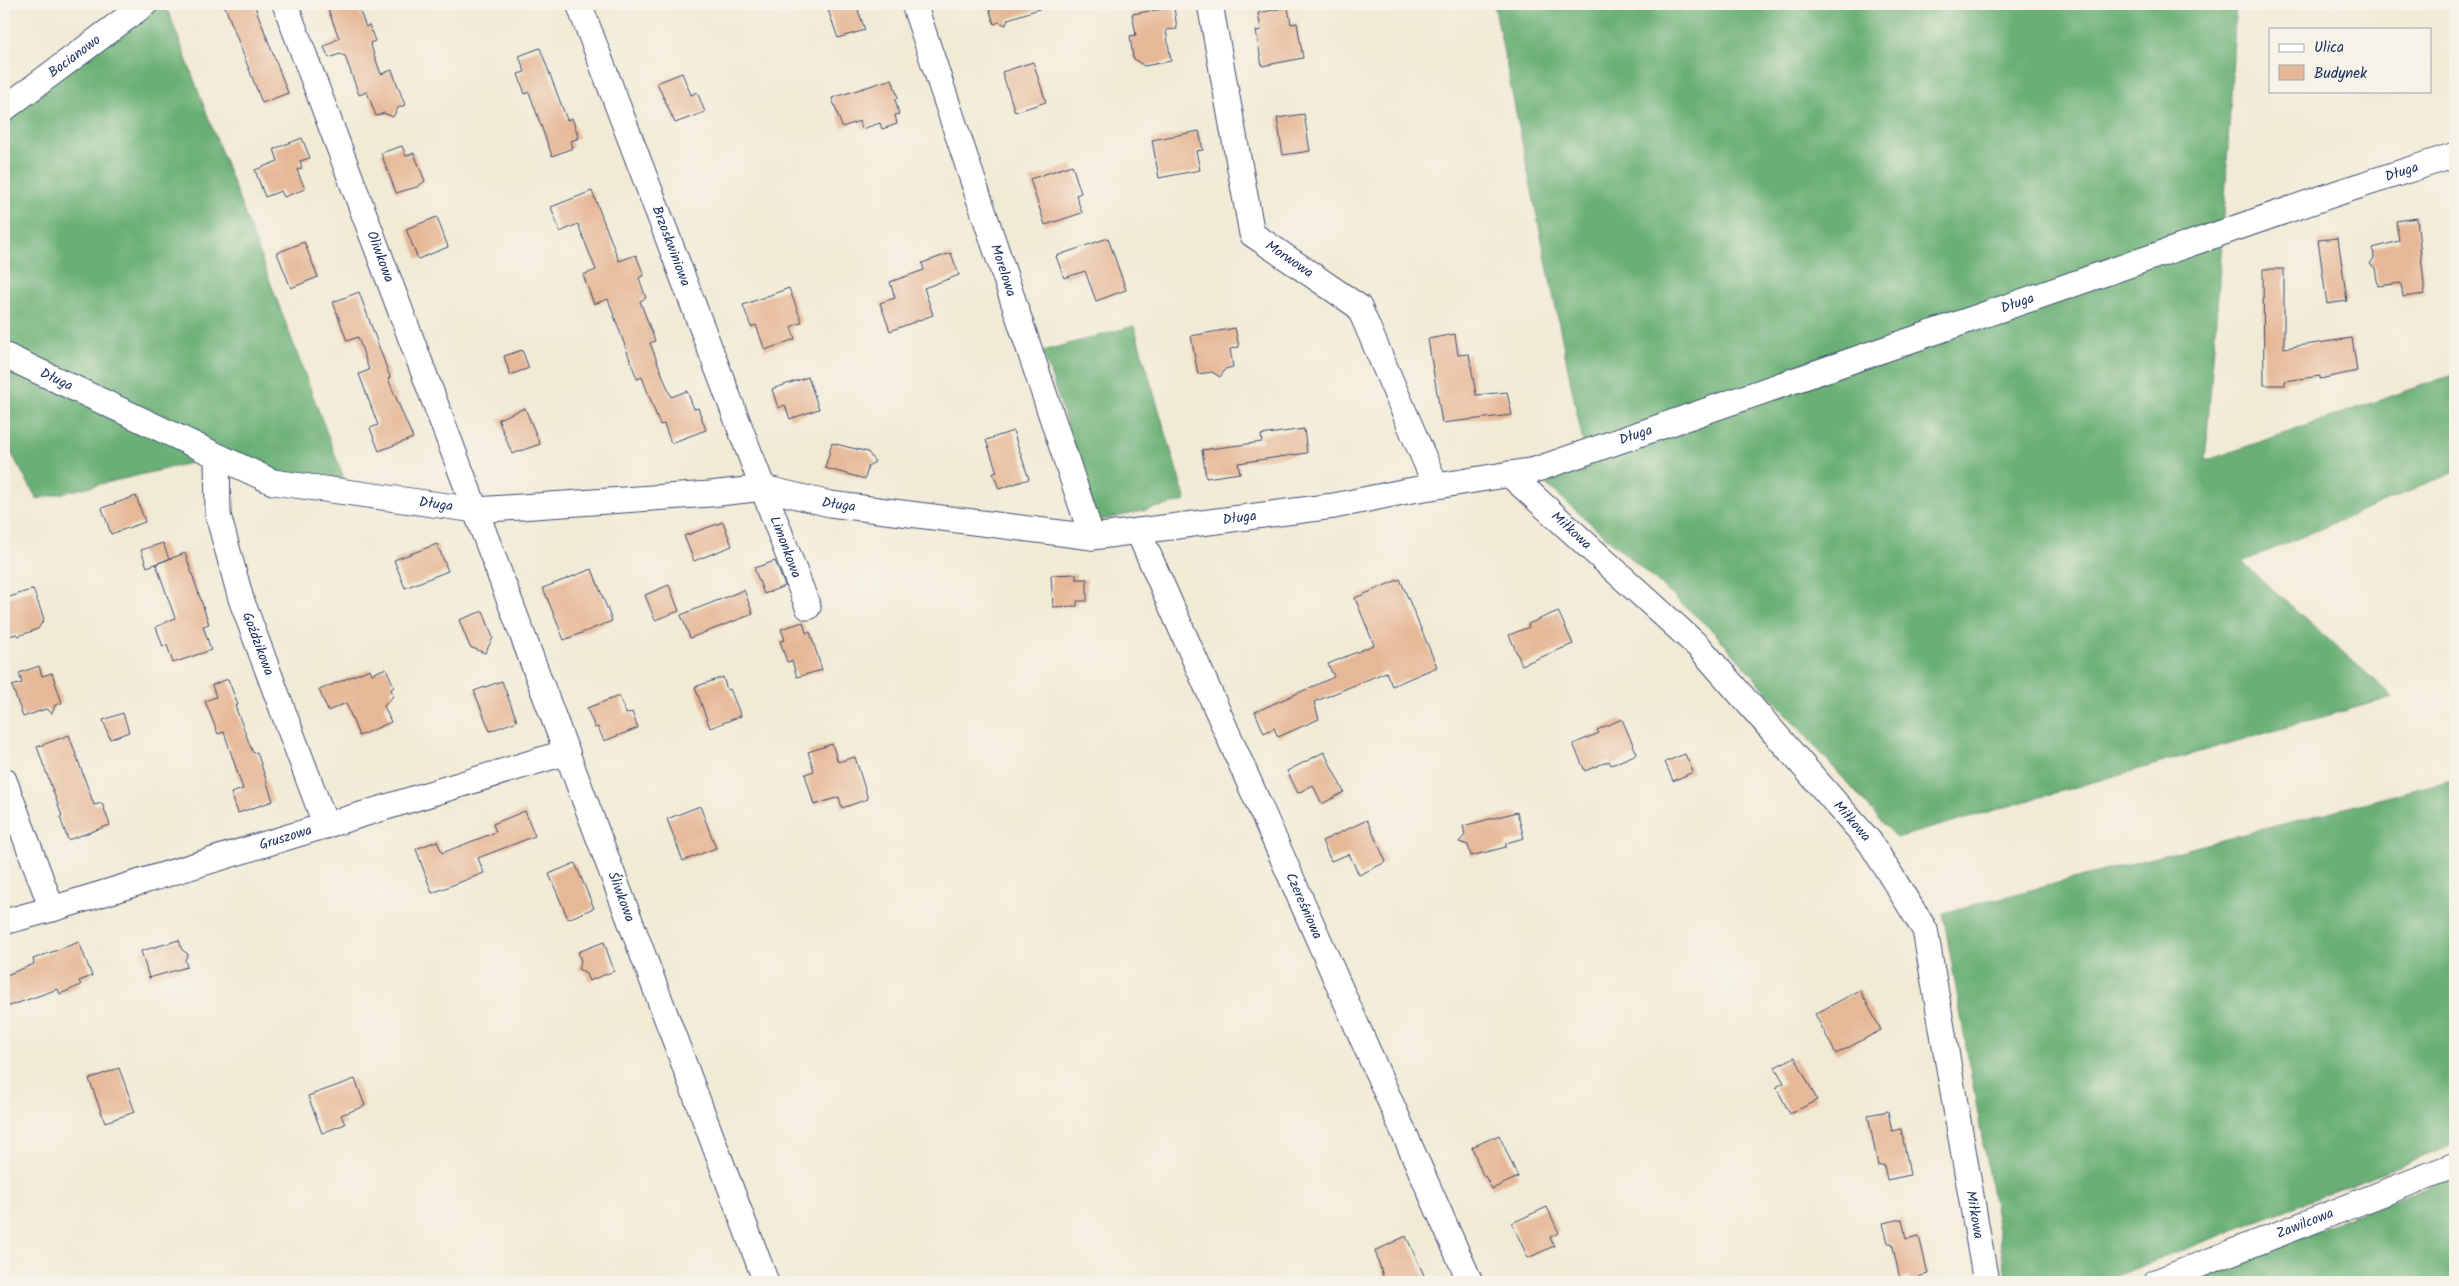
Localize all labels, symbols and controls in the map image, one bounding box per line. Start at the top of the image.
legend [2269,28,2432,92]
street label: Bocianowo [44,29,106,83]
text: Ulica [2314,36,2344,60]
text: Budynek [2314,62,2368,86]
street label: Długa [2382,156,2421,188]
street label: Brzoskwiniowa [646,203,696,290]
street label: Oliwkowa [360,228,400,286]
street label: Morwowa [1261,235,1318,284]
street label: Morelowa [984,241,1022,300]
street label: Długa [1998,287,2037,319]
street label: Długa [36,363,77,397]
street label: Długa [1616,419,1655,451]
street label: Długa [418,491,454,518]
street label: Długa [819,491,857,518]
street label: Długa [1221,505,1258,531]
street label: Miłkowa [1546,506,1596,555]
street label: Limonkowa [763,513,807,581]
street label: Goździkowa [236,609,280,679]
street label: Miłkowa [1828,796,1876,847]
street label: Gruszowa [256,819,315,856]
street label: Śliwkowa [601,868,641,925]
street label: Czereśniowa [1279,869,1328,943]
street label: Miłkowa [1959,1189,1989,1240]
street label: Zawilcowa [2273,1203,2337,1245]

